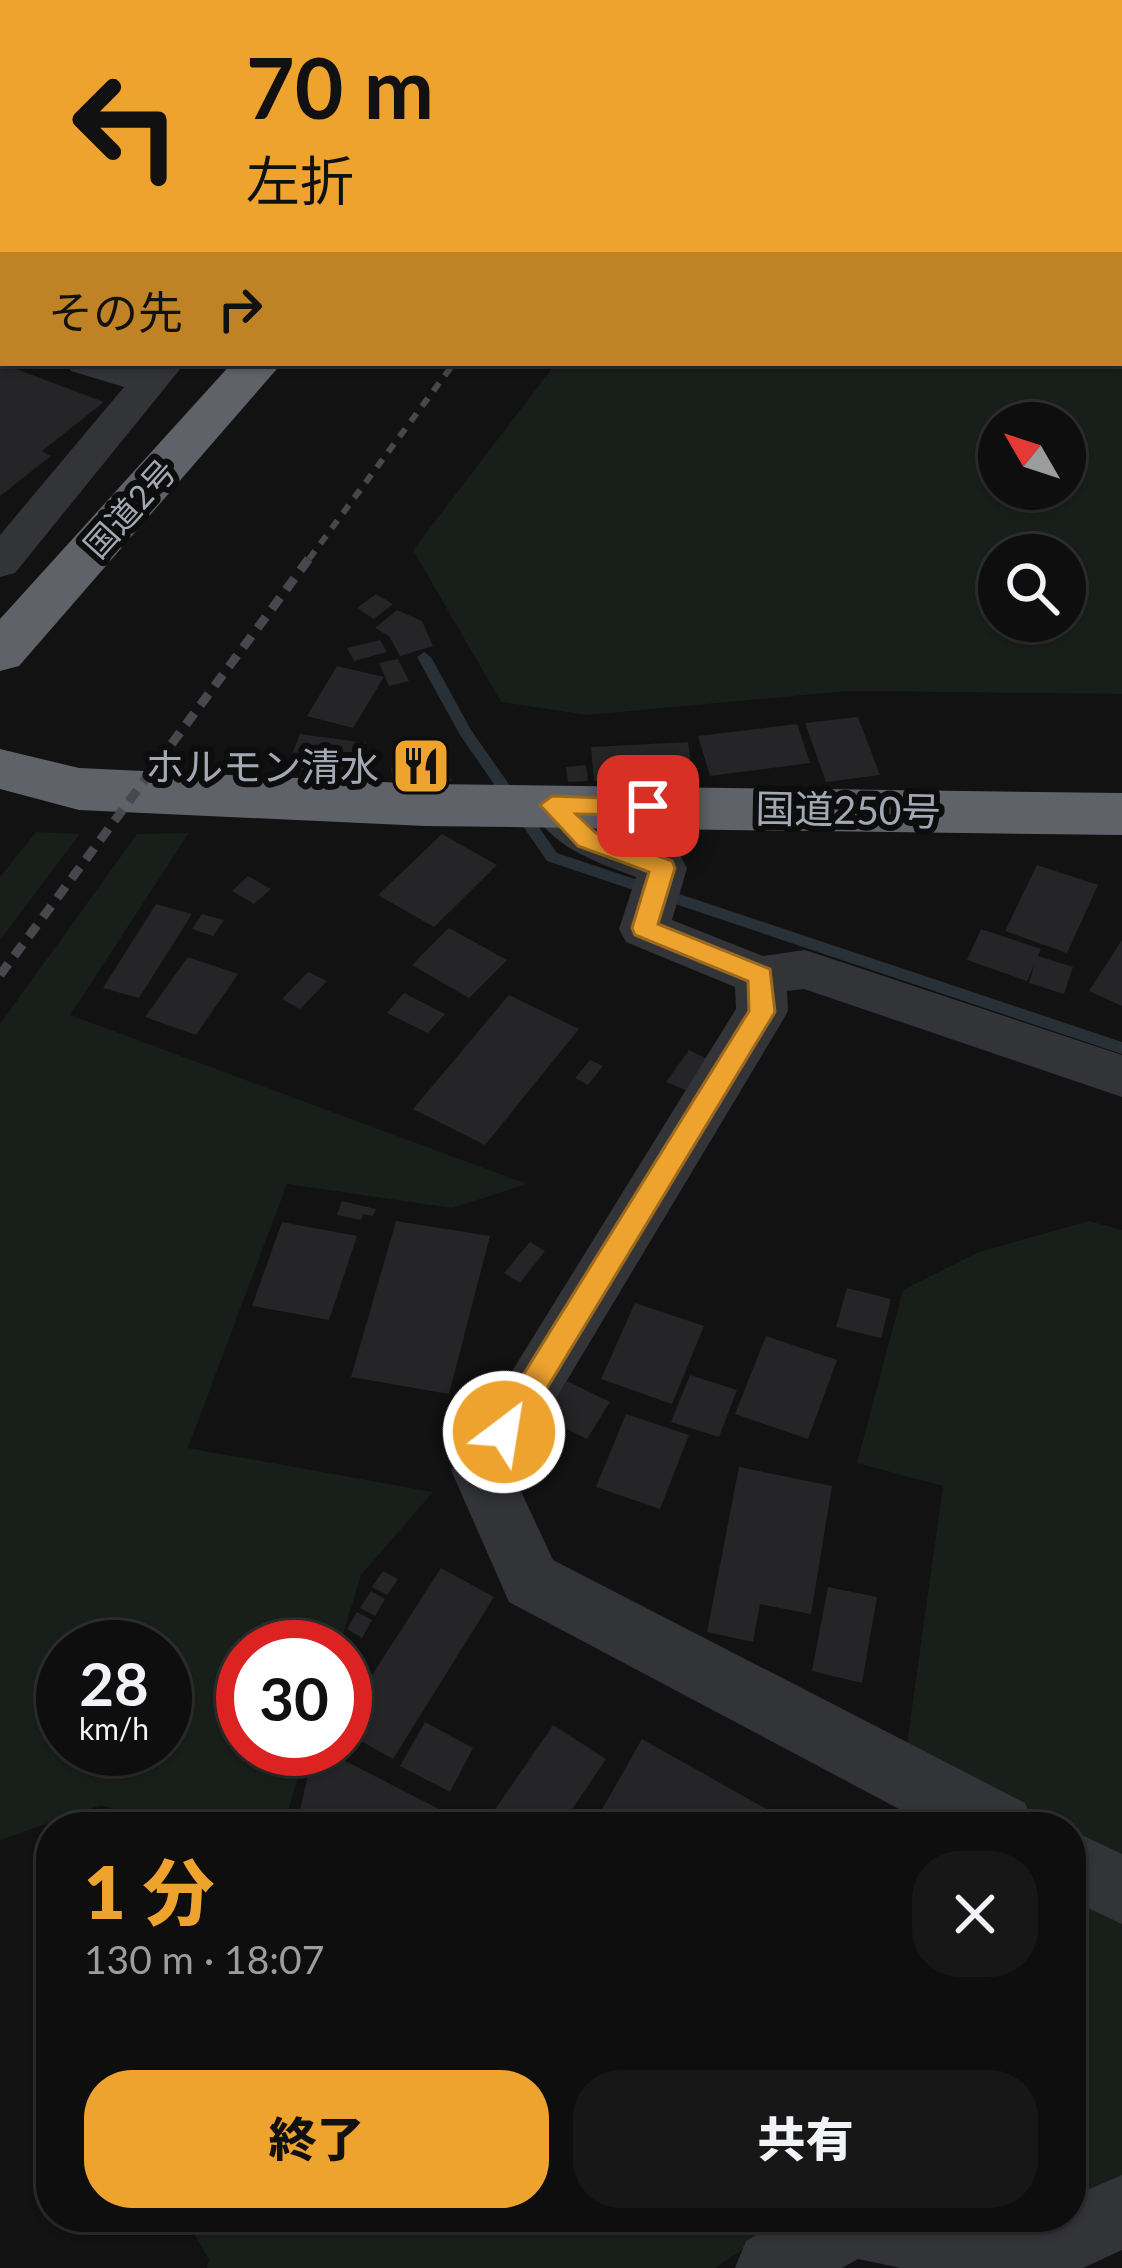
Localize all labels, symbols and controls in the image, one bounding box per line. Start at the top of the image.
text: 70 m [246,36,434,137]
icon: left [48,48,204,204]
text: 左折 [246,148,354,213]
icon: right [207,276,273,342]
text: その先 [48,285,183,339]
north arrow [978,402,1086,510]
map controls [978,402,1086,642]
street label: 国道2号 [75,451,183,565]
button: search [978,534,1086,642]
restaurant icon: ホルモン清水 [390,735,452,797]
place label: ホルモン清水 [145,743,379,789]
pin [597,755,699,857]
icon: arrive [615,773,681,839]
street label: 国道250号 [755,784,941,834]
position arrow [441,1369,567,1495]
speed limit sign: 30 [216,1620,372,1776]
text: 28 [79,1647,149,1719]
text: km/h [79,1710,149,1746]
text: 1 分 [84,1848,214,1934]
button: close [912,1851,1038,1977]
text: 130 m · 18:07 [84,1936,324,1982]
button: 終了 [84,2070,549,2208]
button: 共有 [573,2070,1038,2208]

